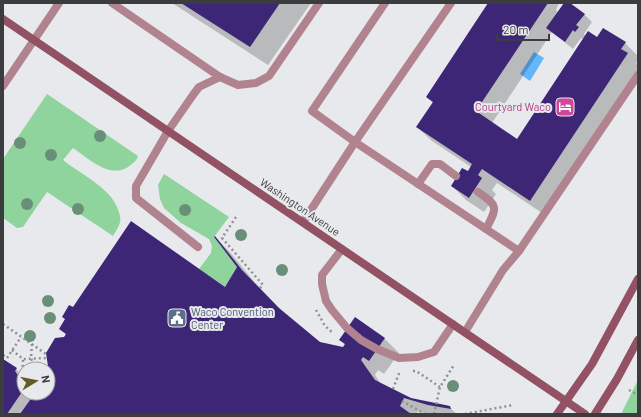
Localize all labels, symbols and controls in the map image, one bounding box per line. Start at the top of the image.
scale bar [497,16,549,42]
text: 20 m [503,22,529,36]
hotel icon: Courtyard Waco [554,96,576,118]
place label: Courtyard Waco [475,100,551,113]
street label: Washington Avenue [258,175,343,238]
place label: Waco Convention Center [191,305,274,331]
public building icon: Waco Convention Center [166,307,188,329]
north arrow [16,361,56,401]
text: N [39,374,53,384]

